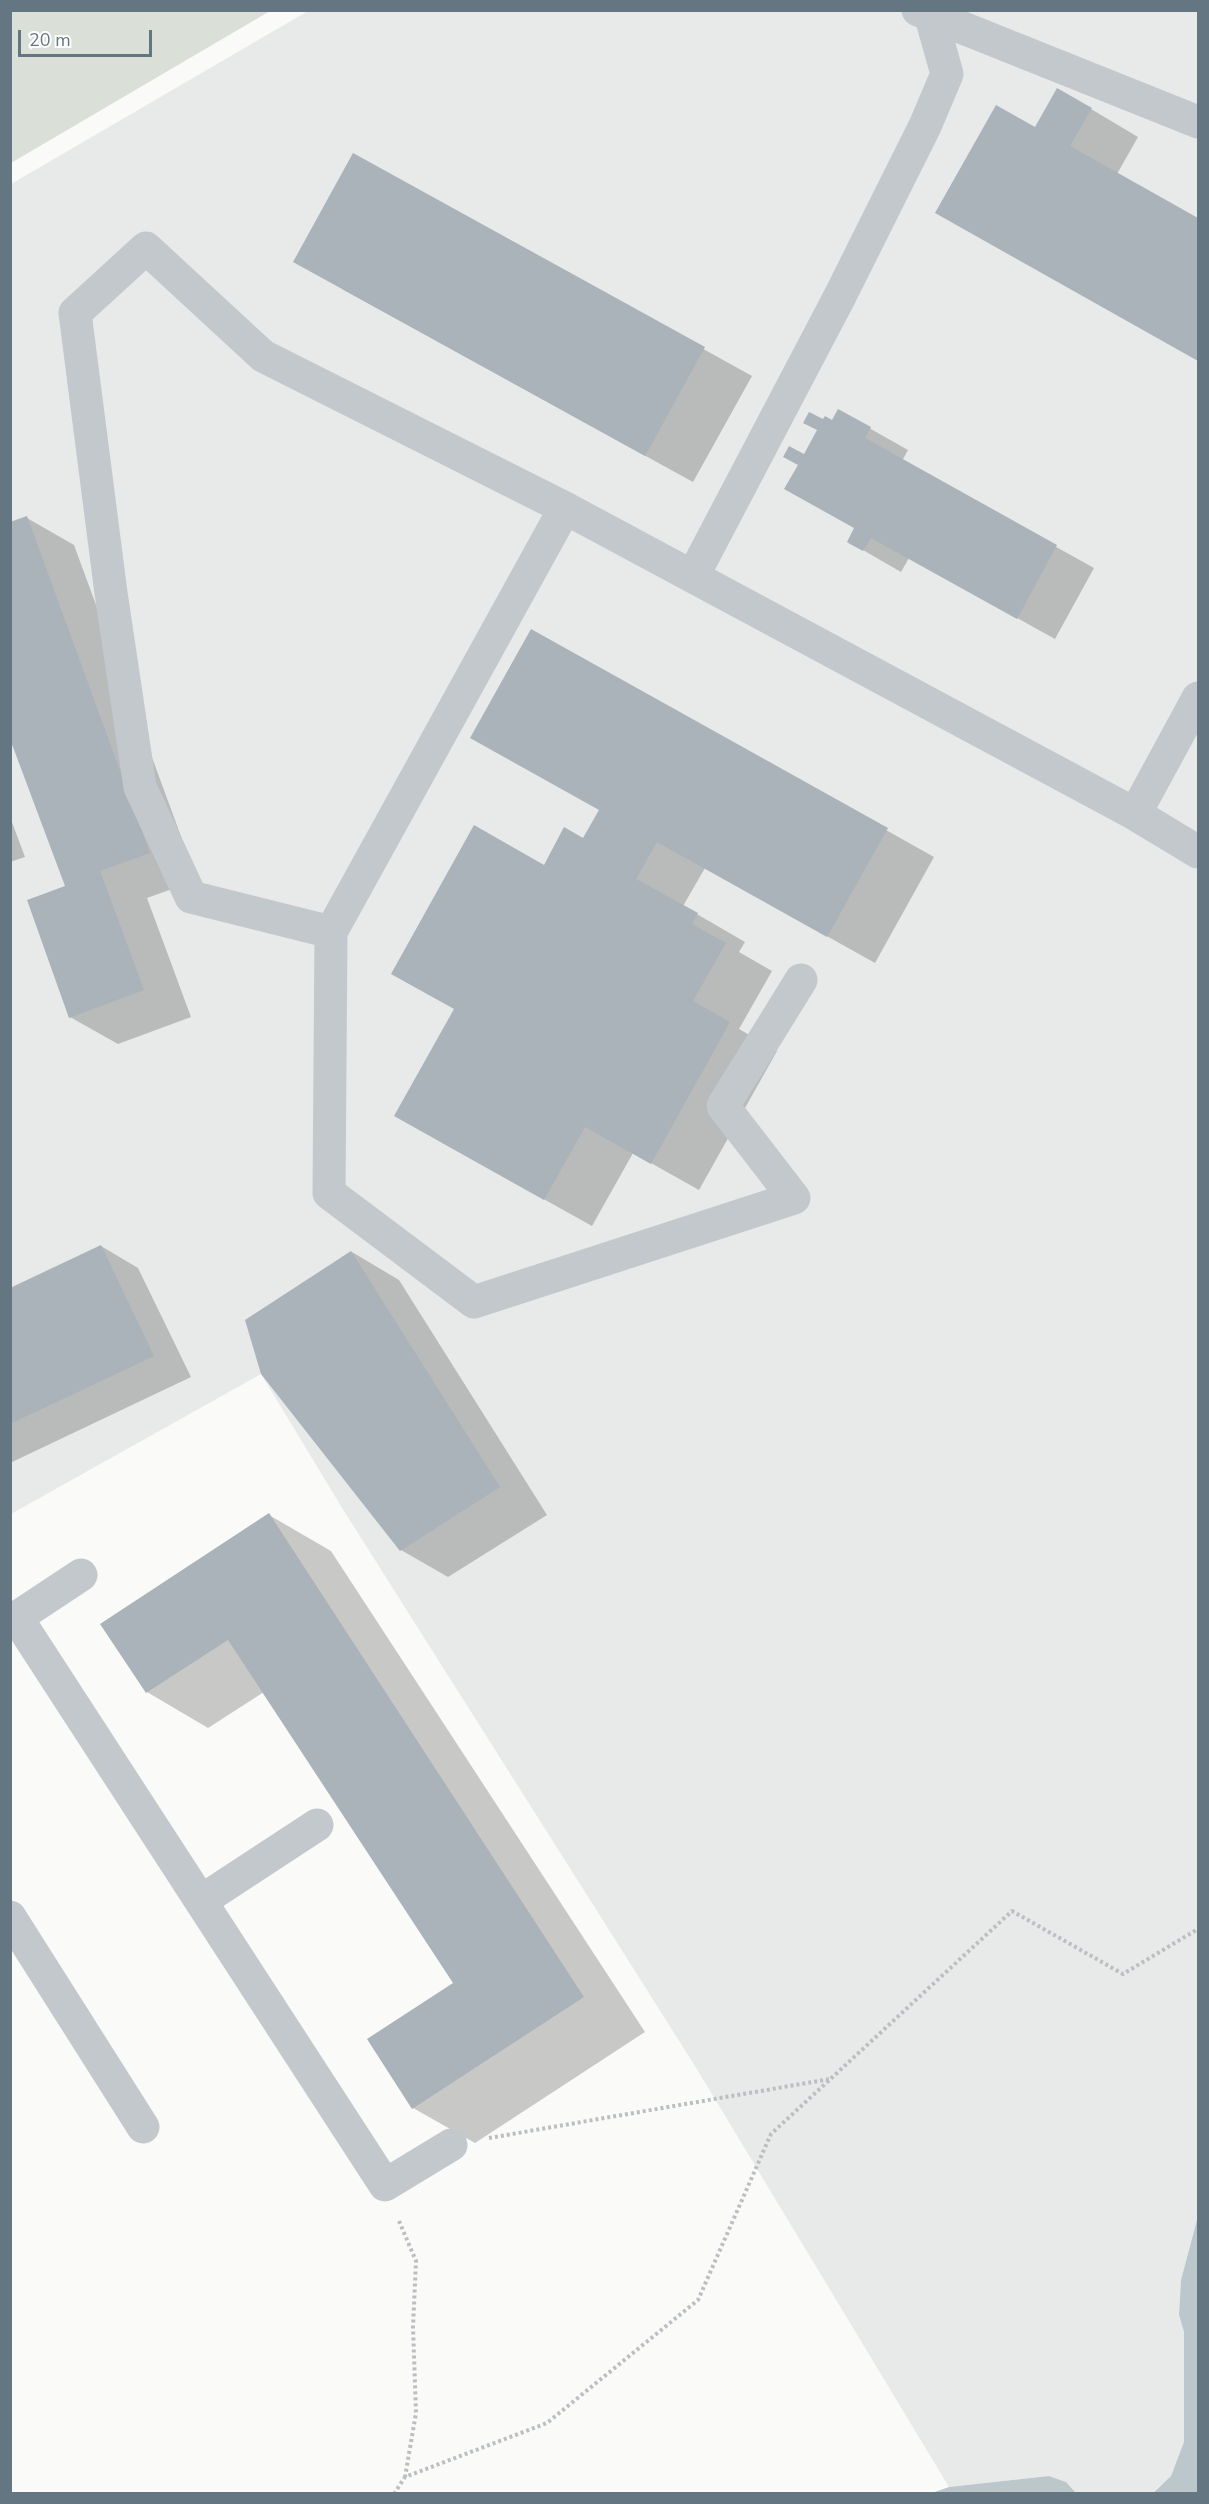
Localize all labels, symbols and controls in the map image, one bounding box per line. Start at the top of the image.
scale bar [21,18,154,56]
text: 20 m [29,28,71,52]

